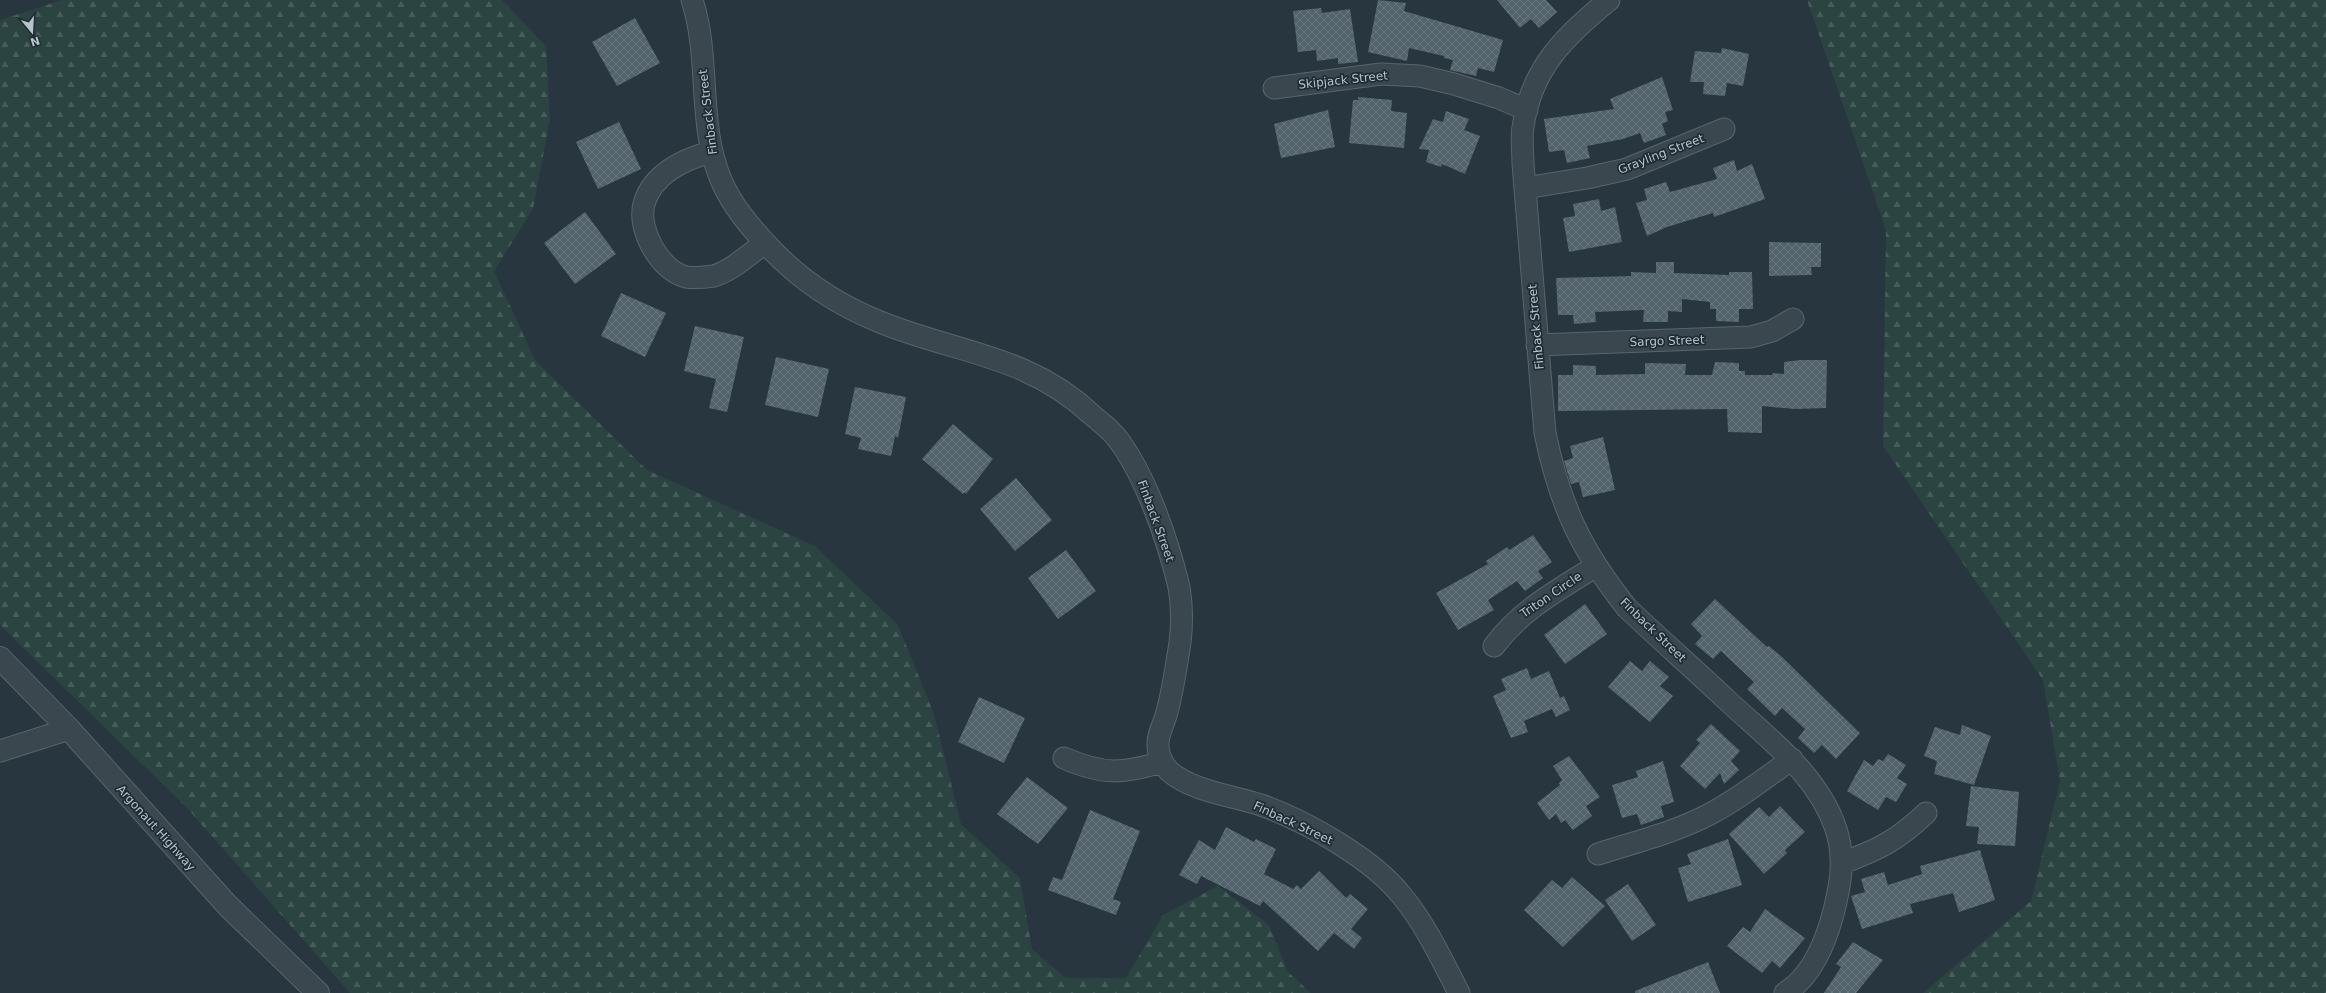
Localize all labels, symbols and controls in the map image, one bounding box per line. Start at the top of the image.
north arrow [12,12,52,52]
text: N [29,33,41,49]
street label: Finback Street [696,68,720,155]
street label: Skipjack Street [1297,68,1389,92]
street label: Grayling Street [1616,131,1706,177]
street label: Finback Street [1525,283,1547,370]
street label: Sargo Street [1629,333,1705,349]
street label: Finback Street [1135,478,1177,564]
street label: Triton Circle [1517,569,1584,621]
street label: Finback Street [1617,595,1689,665]
street label: Argonaut Highway [114,782,198,874]
street label: Finback Street [1251,799,1335,848]

